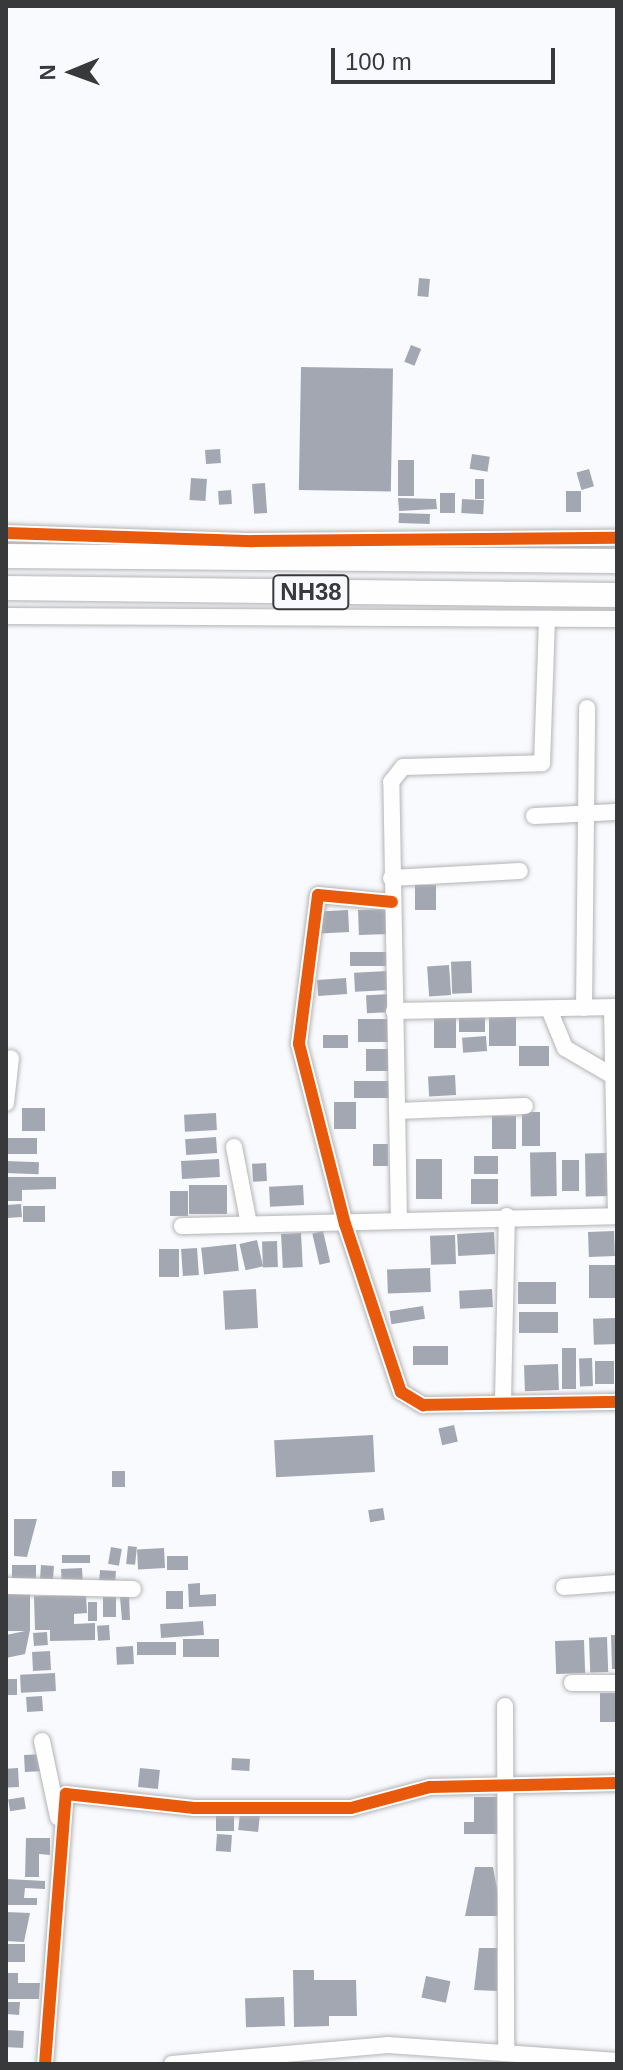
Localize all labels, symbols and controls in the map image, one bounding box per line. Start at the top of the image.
north arrow [32,32,112,112]
scale bar [335,32,559,82]
text: 100 m [345,48,412,75]
text: N [35,64,60,81]
road number: NH38 [271,572,351,612]

